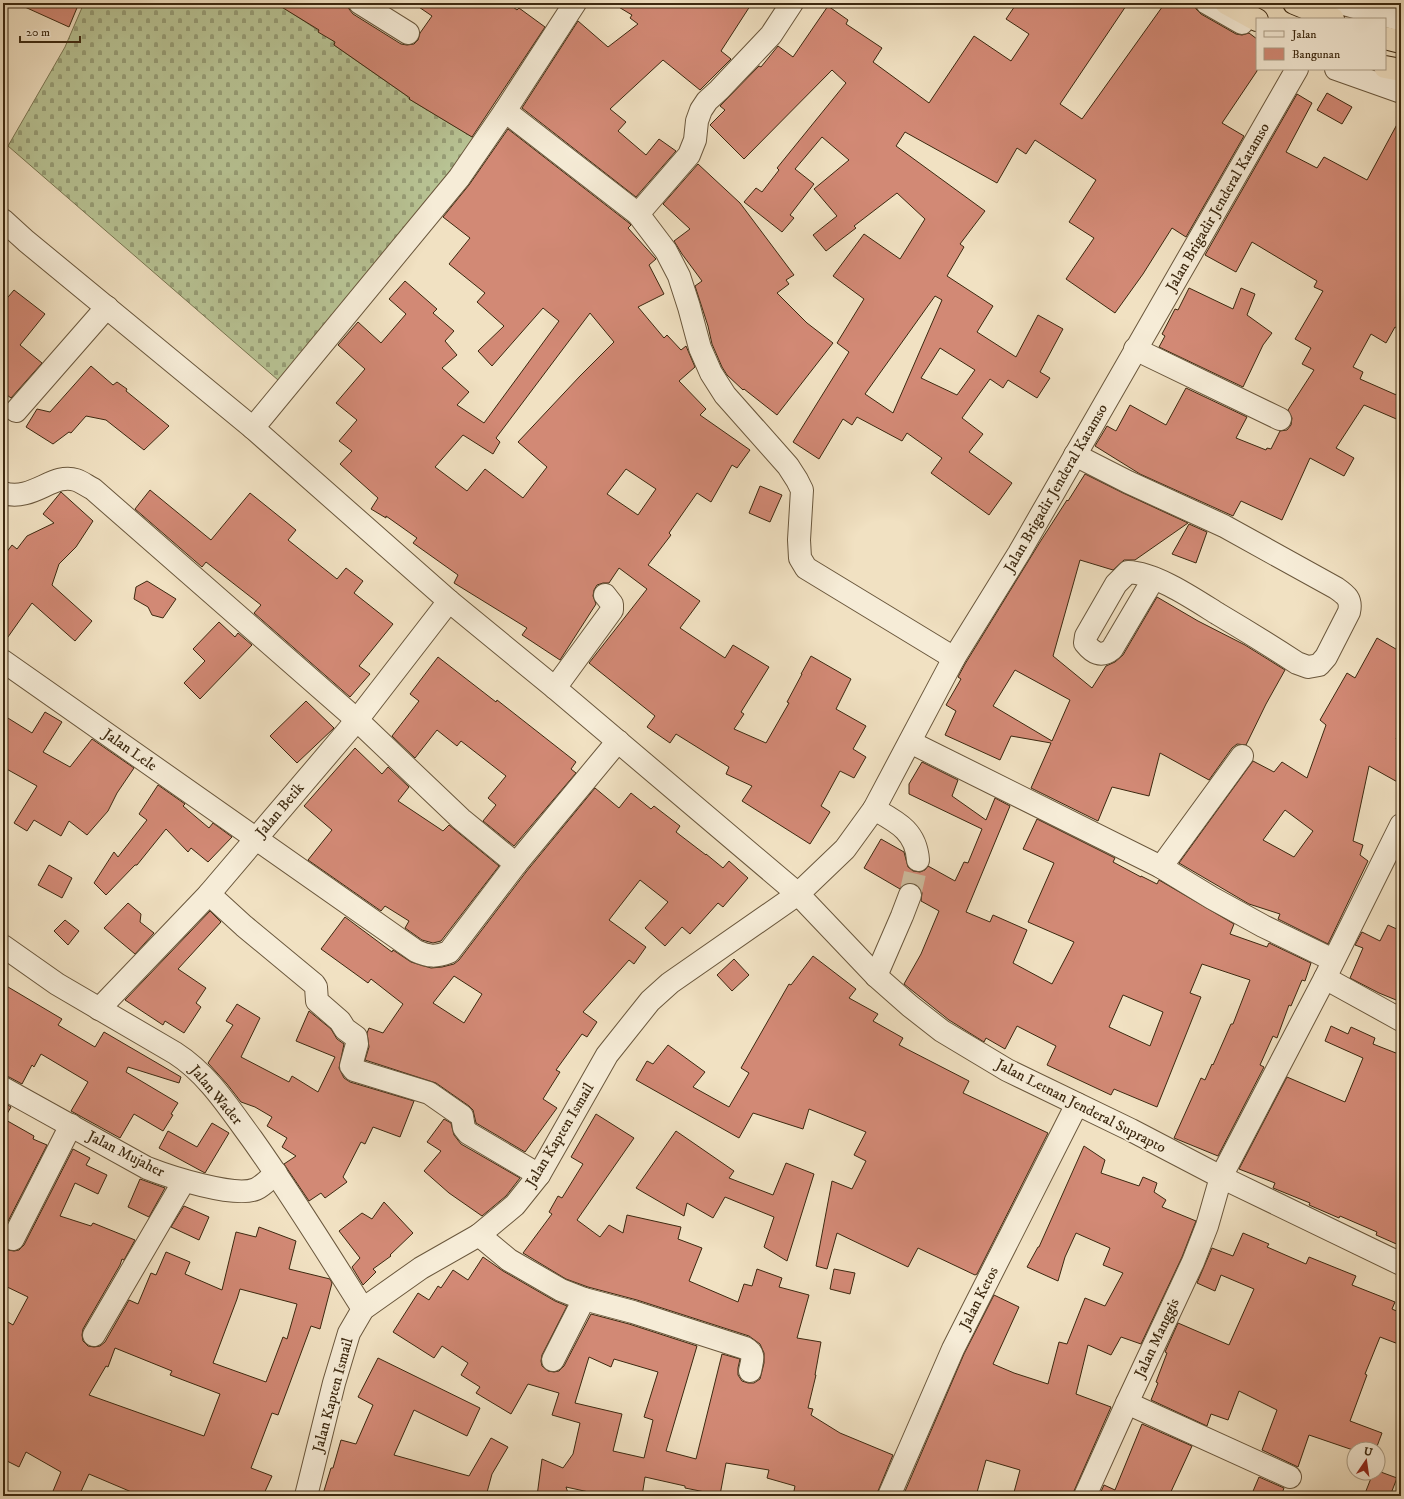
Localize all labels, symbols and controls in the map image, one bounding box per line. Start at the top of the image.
scale bar [20,18,80,44]
legend [1256,18,1386,70]
text: 20 m [26,25,50,40]
text: Jalan [1291,27,1317,42]
text: Bangunan [1292,47,1341,62]
street label: Jalan Brigadir Jenderal Katamso [1161,119,1274,296]
street label: Jalan Brigadir Jenderal Katamso [999,400,1112,577]
street label: Jalan Lele [98,723,161,775]
street label: Jalan Betik [250,778,309,843]
street label: Jalan Letnan Jenderal Suprapto [991,1054,1169,1157]
street label: Jalan Wader [184,1060,247,1129]
street label: Jalan Kapten Ismail [521,1079,599,1192]
street label: Jalan Mujaher [82,1125,168,1182]
street label: Jalan Ketos [954,1264,1003,1334]
street label: Jalan Manggis [1130,1295,1184,1383]
street label: Jalan Kapten Ismail [308,1335,358,1456]
north arrow [1346,1441,1386,1481]
text: U [1362,1444,1374,1460]

